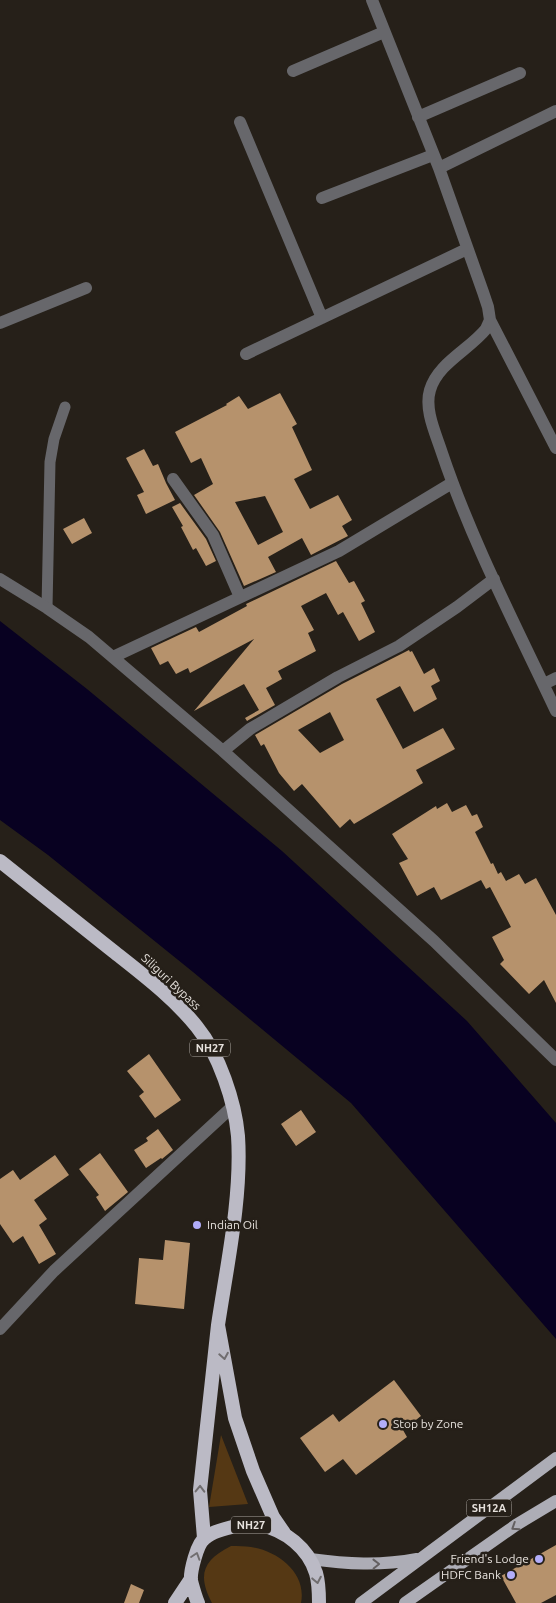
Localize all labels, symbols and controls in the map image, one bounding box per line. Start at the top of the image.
street label: Siliguri Bypass [139,951,204,1012]
road number: NH27 [190,1040,230,1056]
place label: Indian Oil [207,1218,258,1231]
marker: Indian Oil [191,1219,203,1231]
one-way arrow [218,1351,228,1360]
place label: Stop by Zone [393,1417,463,1430]
marker: Stop by Zone [377,1418,389,1430]
one-way arrow [195,1485,206,1493]
road number: SH12A [466,1500,512,1516]
road number: NH27 [231,1516,271,1534]
one-way arrow [511,1521,520,1530]
one-way arrow [191,1552,201,1561]
place label: Friend's Lodge [450,1552,529,1565]
marker: Friend's Lodge [533,1553,545,1565]
one-way arrow [372,1558,380,1569]
place label: HDFC Bank [441,1568,501,1581]
marker: HDFC Bank [505,1569,517,1581]
one-way arrow [312,1575,322,1584]

